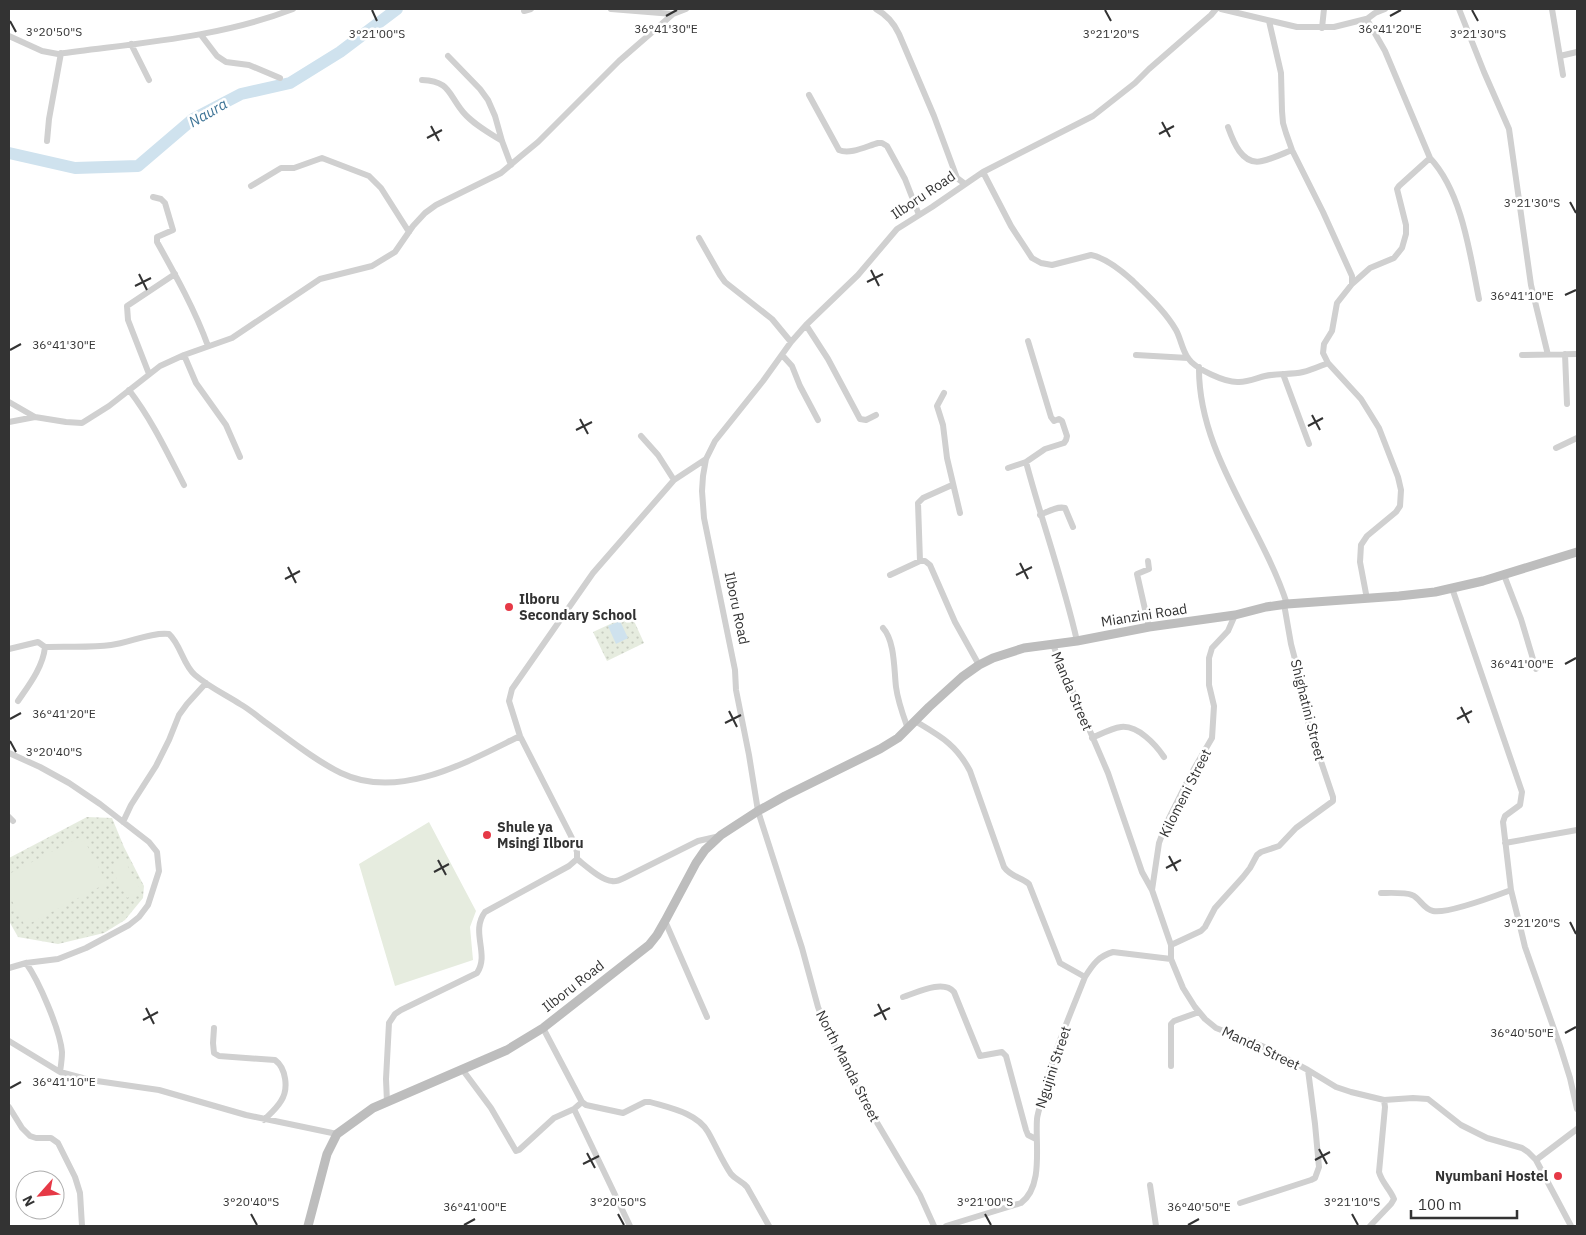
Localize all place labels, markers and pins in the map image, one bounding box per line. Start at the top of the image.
place label: Ilboru Secondary School [519,590,636,624]
marker: Ilboru Secondary School [503,601,515,613]
place label: Shule ya Msingi Ilboru [497,818,584,852]
marker: Shule ya Msingi Ilboru [481,829,493,841]
place label: Nyumbani Hostel [1435,1167,1548,1185]
marker: Nyumbani Hostel [1552,1170,1564,1182]

